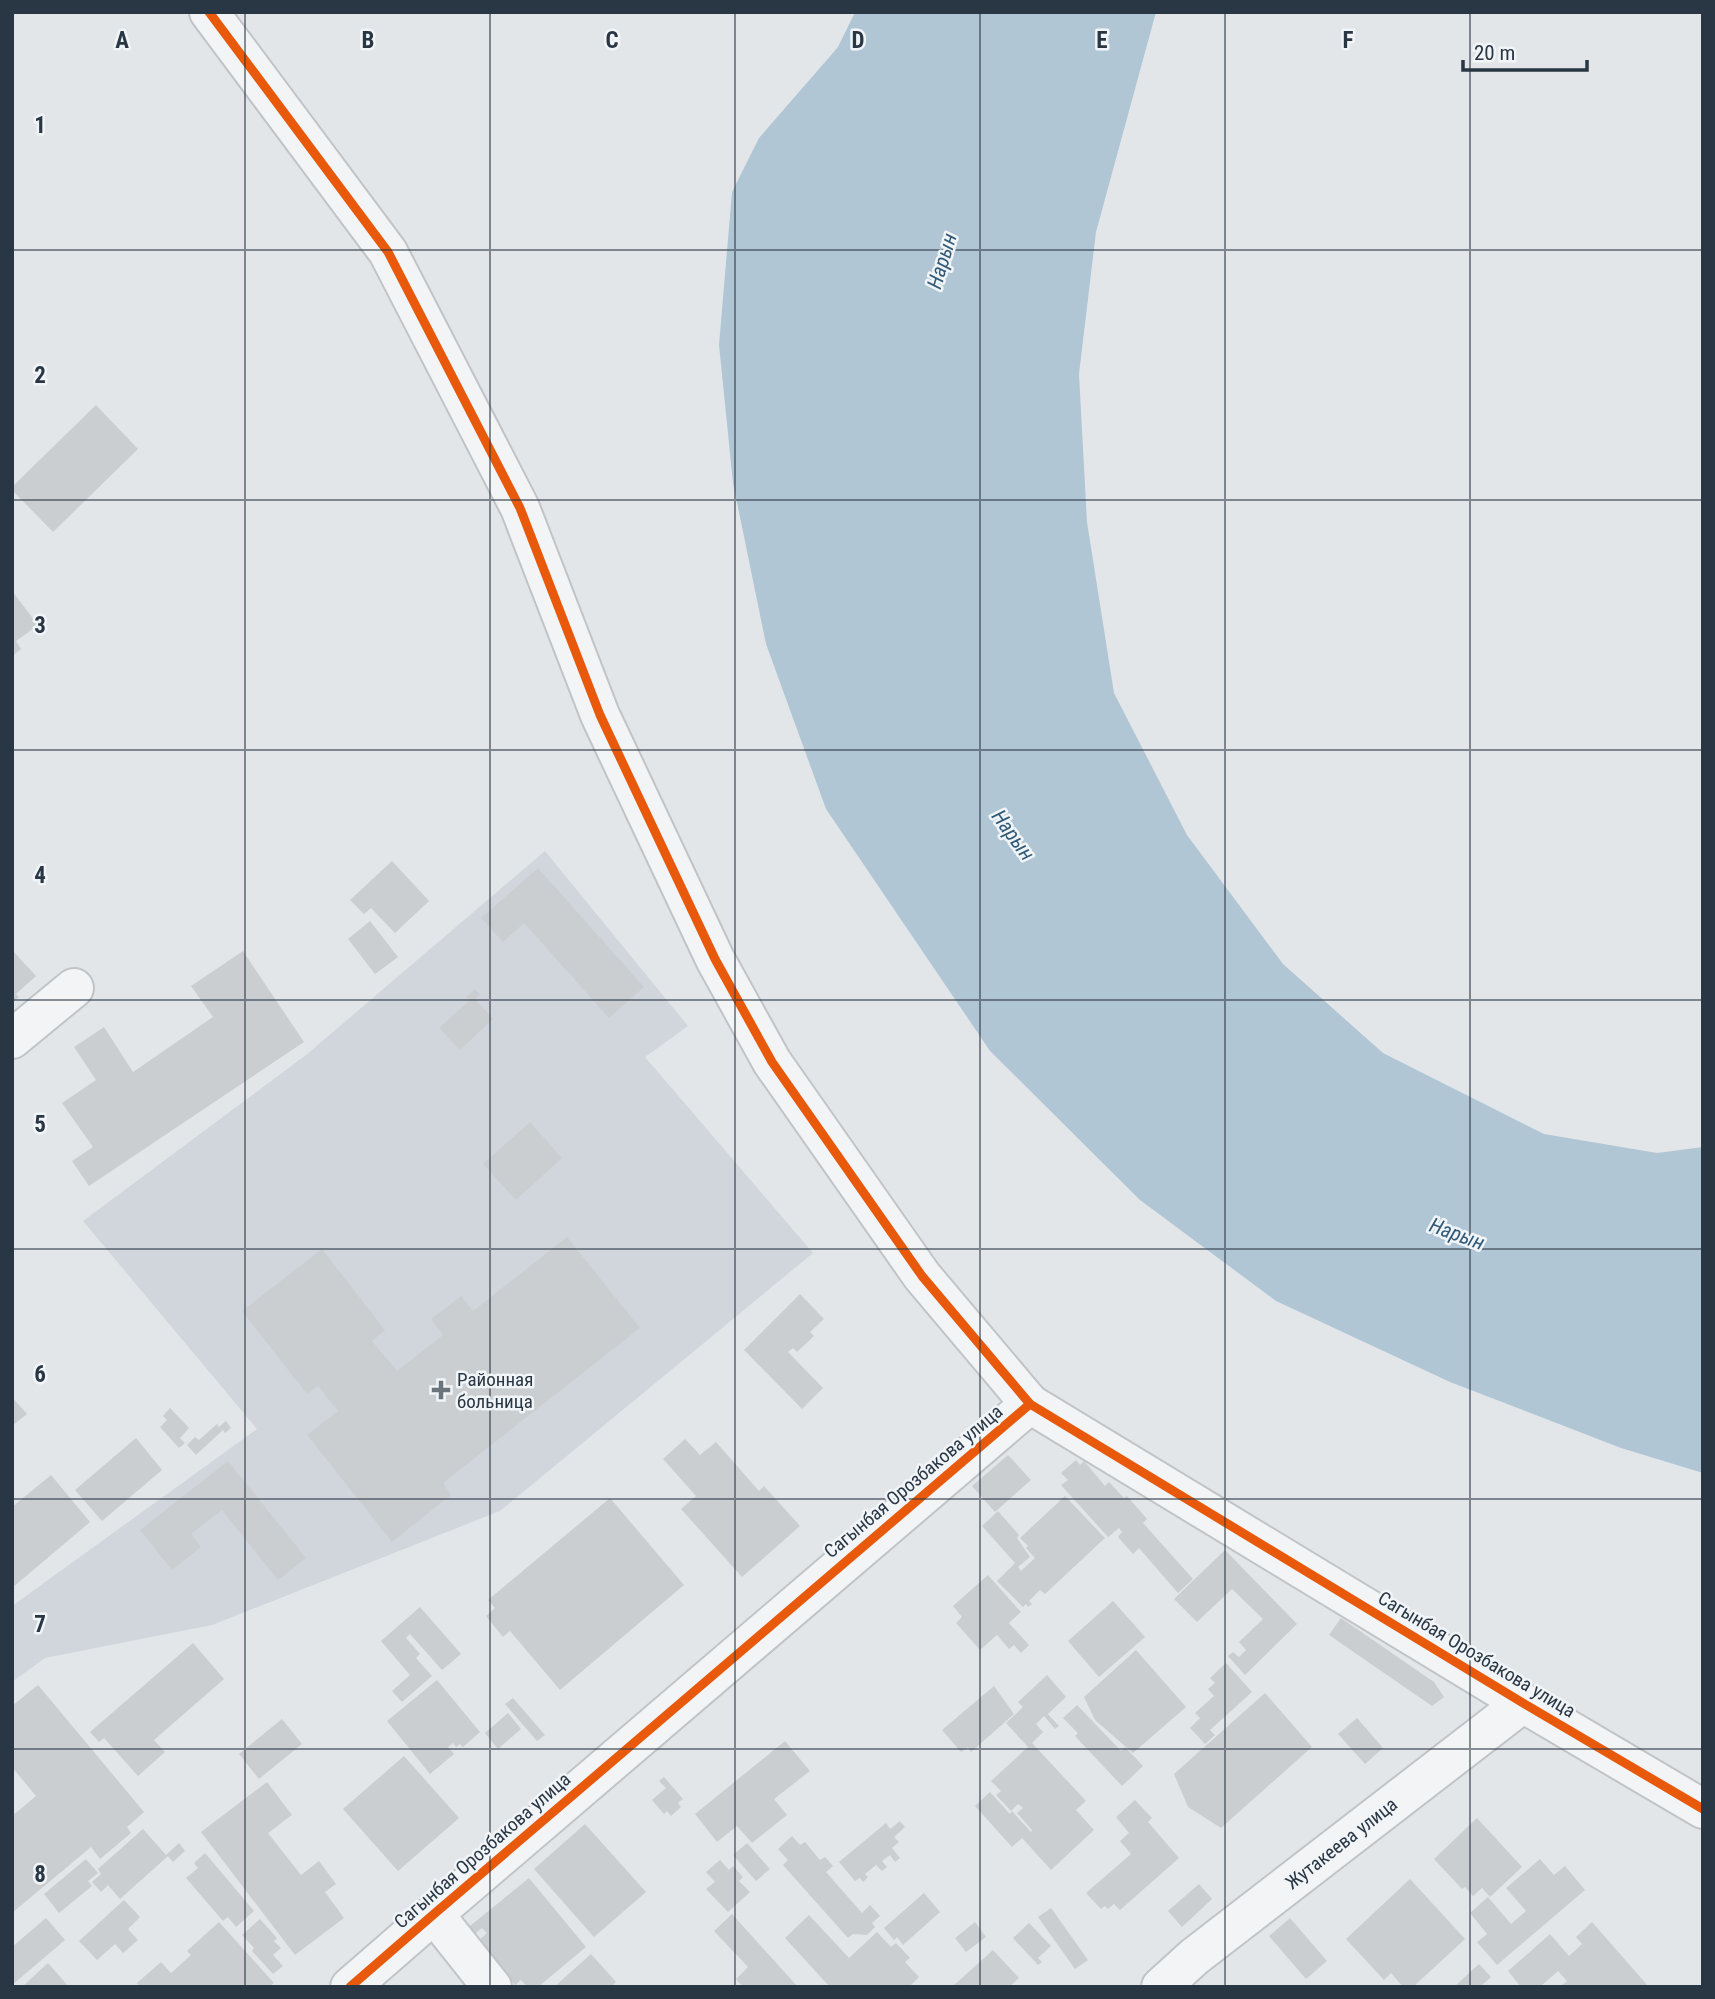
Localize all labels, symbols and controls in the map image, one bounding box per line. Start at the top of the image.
text: A [115,27,129,54]
text: B [362,27,374,54]
text: C [605,27,619,54]
text: D [852,27,865,54]
text: E [1096,27,1108,54]
text: F [1343,27,1354,54]
scale bar [1463,28,1587,72]
text: 20 m [1474,41,1515,65]
text: 1 [34,112,46,139]
water label: Нарын [922,230,962,292]
text: 2 [34,362,46,389]
text: 3 [34,612,46,639]
water label: Нарын [987,805,1039,865]
text: 4 [34,862,46,889]
text: 5 [34,1111,46,1138]
water label: Нарын [1426,1213,1488,1255]
text: 6 [34,1361,46,1388]
place label: Районная больница [457,1368,533,1413]
marker: Районная больница [431,1380,451,1400]
street label: Сагынбая Орозбакова улица [819,1400,1007,1563]
street label: Сагынбая Орозбакова улица [1374,1586,1580,1722]
text: 7 [34,1611,46,1638]
street label: Сагынбая Орозбакова улица [390,1768,575,1933]
street label: Жутакеева улица [1281,1793,1402,1894]
text: 8 [34,1861,46,1888]

